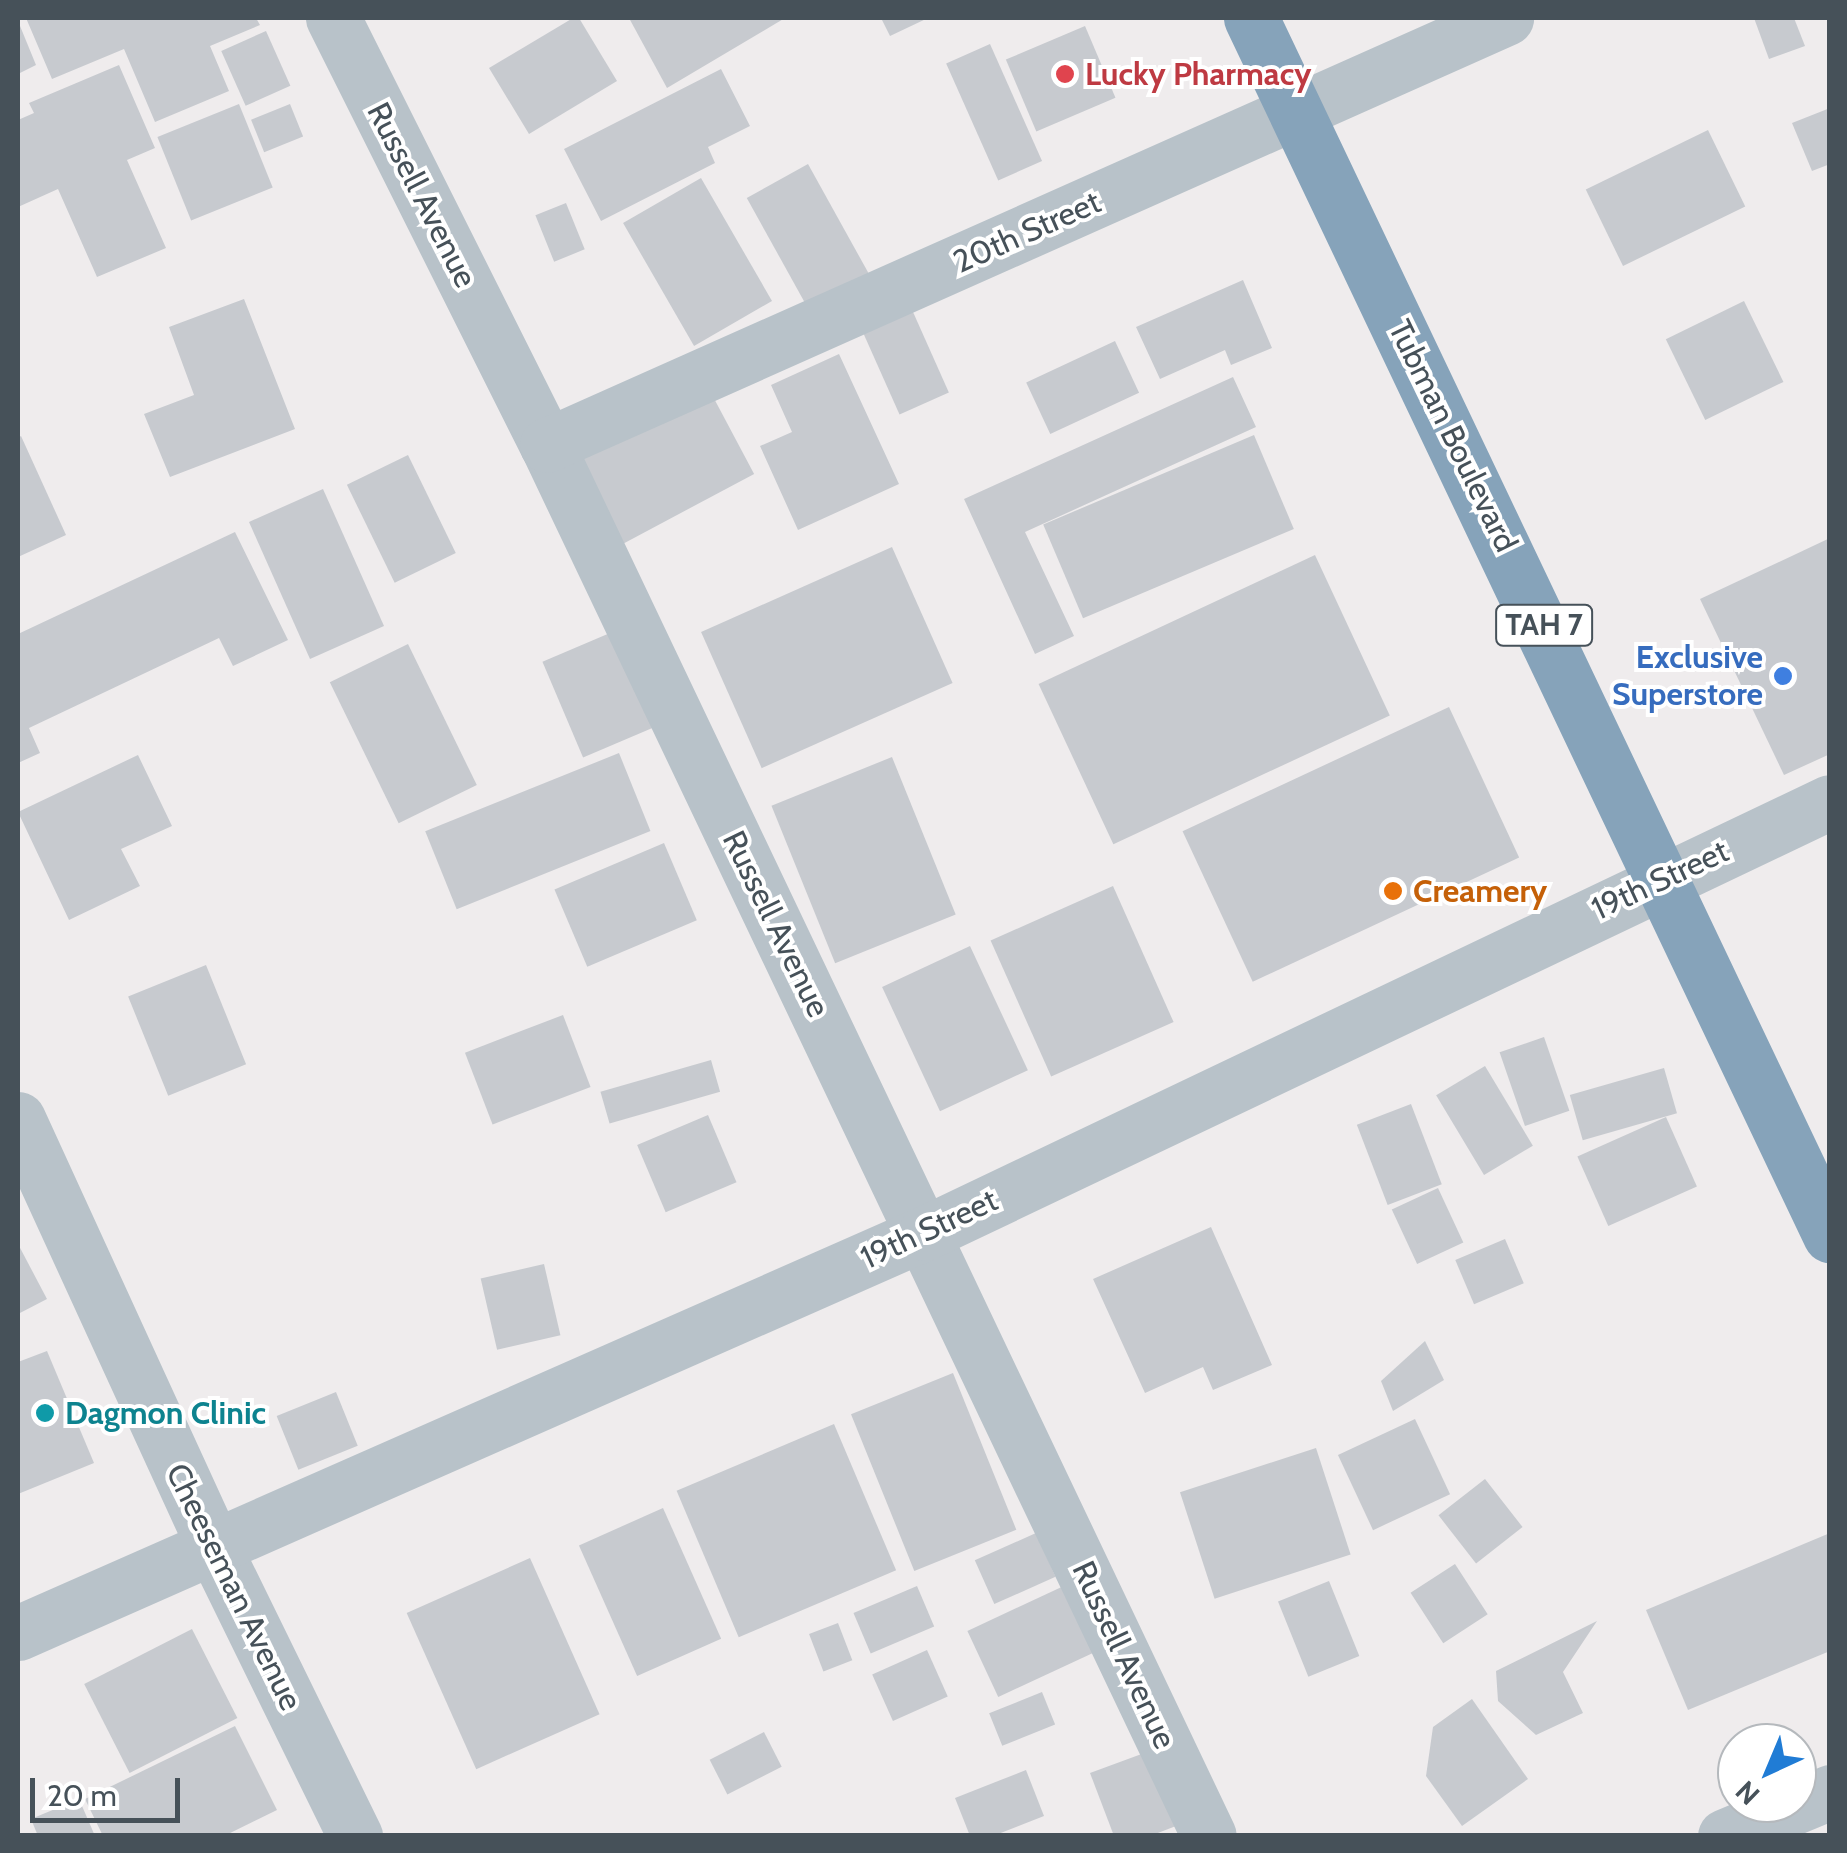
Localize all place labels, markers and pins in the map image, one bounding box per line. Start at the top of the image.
place label: Lucky Pharmacy [1085,55,1311,93]
marker: Lucky Pharmacy [1054,63,1076,85]
place label: Exclusive Superstore [1612,639,1763,714]
marker: Exclusive Superstore [1772,665,1794,687]
place label: Creamery [1413,872,1547,910]
marker: Creamery [1382,880,1404,902]
place label: Dagmon Clinic [65,1394,266,1432]
marker: Dagmon Clinic [34,1402,56,1424]

